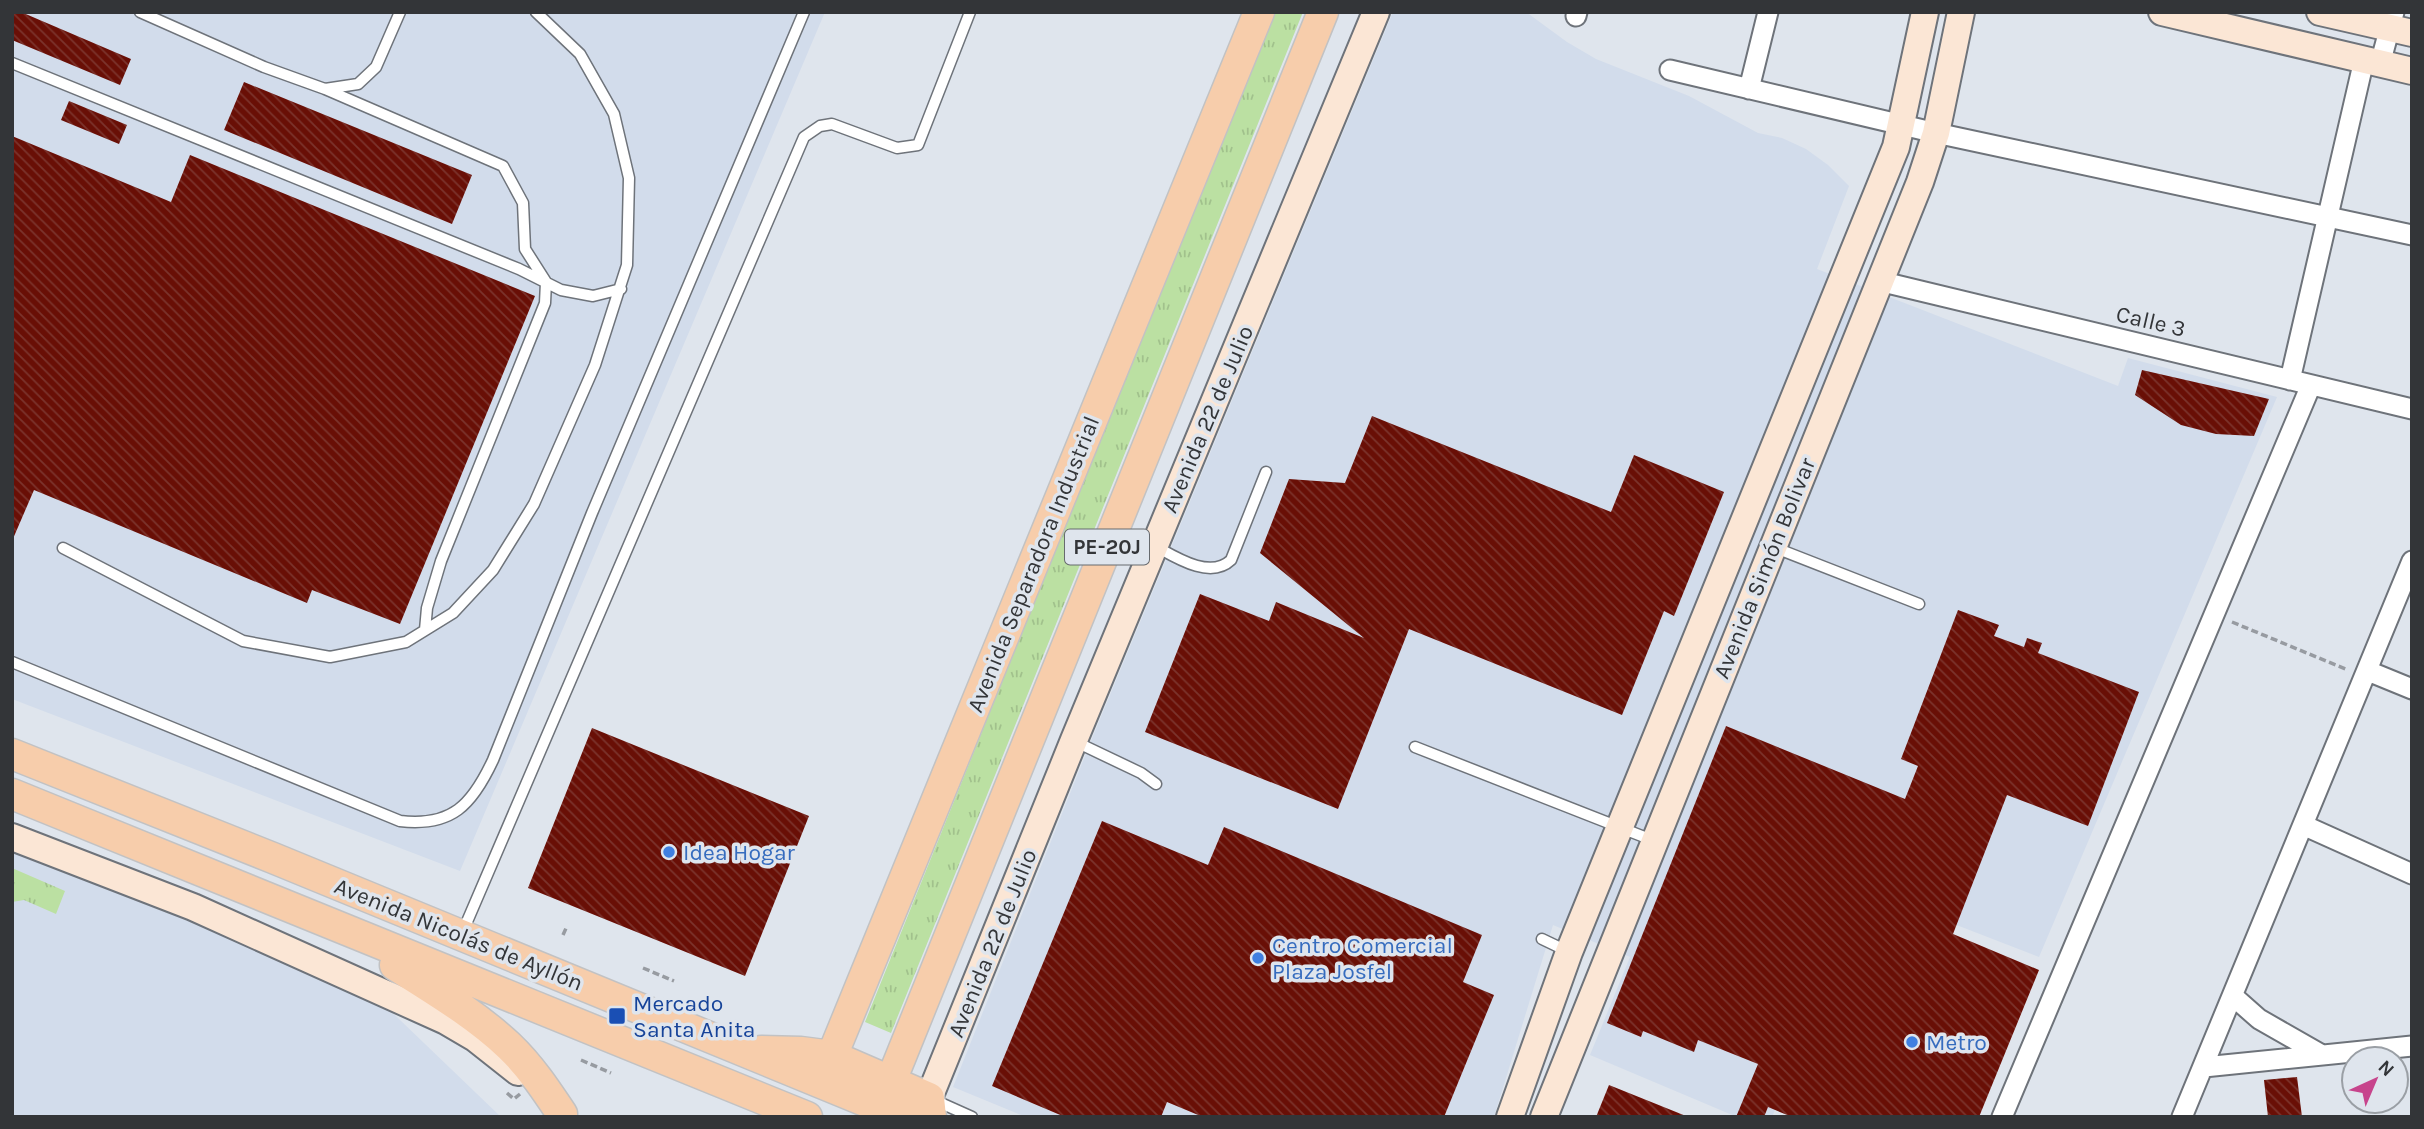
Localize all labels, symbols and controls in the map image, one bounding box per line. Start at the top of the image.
street label: Calle 3 [2114,300,2188,343]
street label: Avenida 22 de Julio [1156,322,1259,517]
street label: Avenida Separadora Industrial [962,412,1105,716]
street label: Avenida Simón Bolivar [1708,453,1821,682]
road number: PE-20J [1065,530,1149,564]
place label: Idea Hogar [683,839,796,866]
marker: Idea Hogar [661,844,677,860]
street label: Avenida 22 de Julio [942,845,1043,1041]
street label: Avenida Nicolás de Ayllón [331,872,587,997]
place label: Centro Comercial Plaza Josfel [1272,932,1453,985]
marker: Centro Comercial Plaza Josfel [1250,950,1266,966]
place label: Mercado Santa Anita [633,990,755,1043]
marker: Mercado Santa Anita [607,1006,627,1026]
place label: Metro [1926,1029,1987,1056]
marker: Metro [1904,1034,1920,1050]
north arrow [2340,1045,2410,1115]
text: N [2374,1056,2399,1081]

